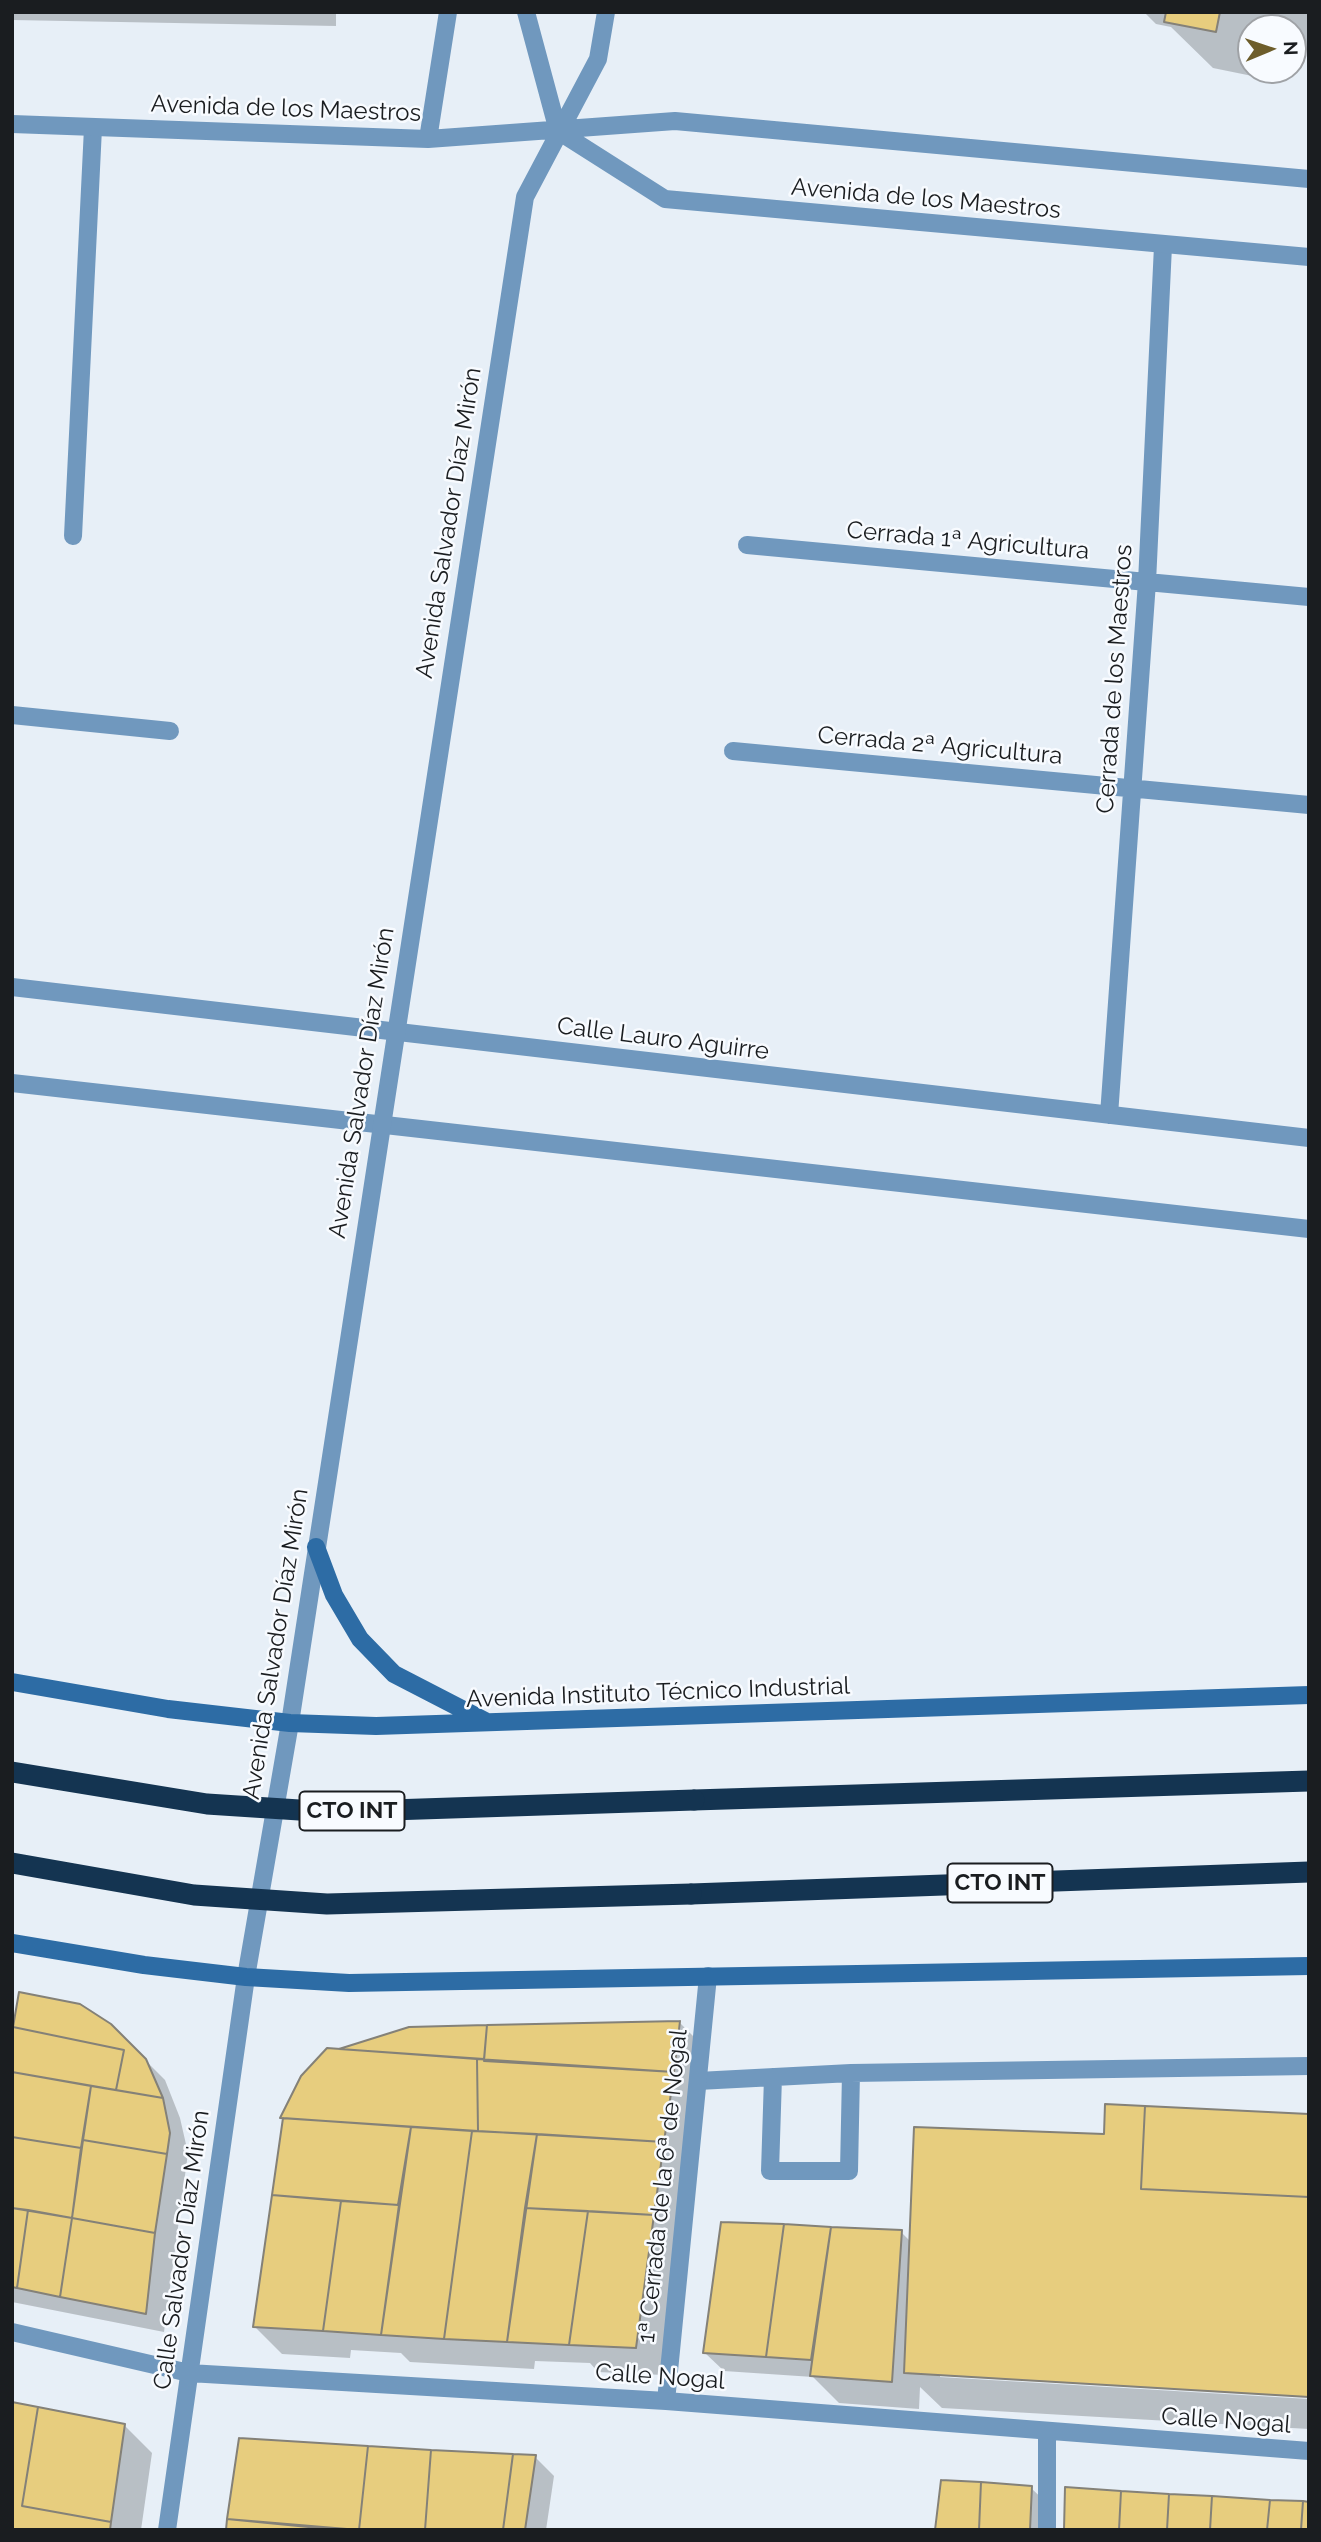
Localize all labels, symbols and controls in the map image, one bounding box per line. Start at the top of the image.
north arrow [1237,14,1307,84]
text: N [1280,41,1302,56]
street label: Avenida de los Maestros [150,90,422,128]
street label: Avenida de los Maestros [790,173,1062,225]
street label: Avenida Salvador Díaz Mirón [410,366,488,680]
street label: Cerrada 1ª Agricultura [845,516,1091,566]
street label: Cerrada de los Maestros [1091,543,1139,815]
street label: Cerrada 2ª Agricultura [816,721,1064,771]
street label: Avenida Salvador Díaz Mirón [323,926,401,1240]
street label: Calle Lauro Aguirre [555,1012,771,1066]
street label: Avenida Salvador Díaz Mirón [237,1487,315,1801]
street label: Avenida Instituto Técnico Industrial [465,1672,851,1714]
road number: CTO INT [300,1792,404,1830]
road number: CTO INT [948,1864,1052,1902]
street label: 1ª Cerrada de la 6ª de Nogal [632,2028,694,2344]
street label: Calle Salvador Díaz Mirón [148,2108,216,2392]
street label: Calle Nogal [594,2358,726,2396]
street label: Calle Nogal [1160,2402,1292,2440]

